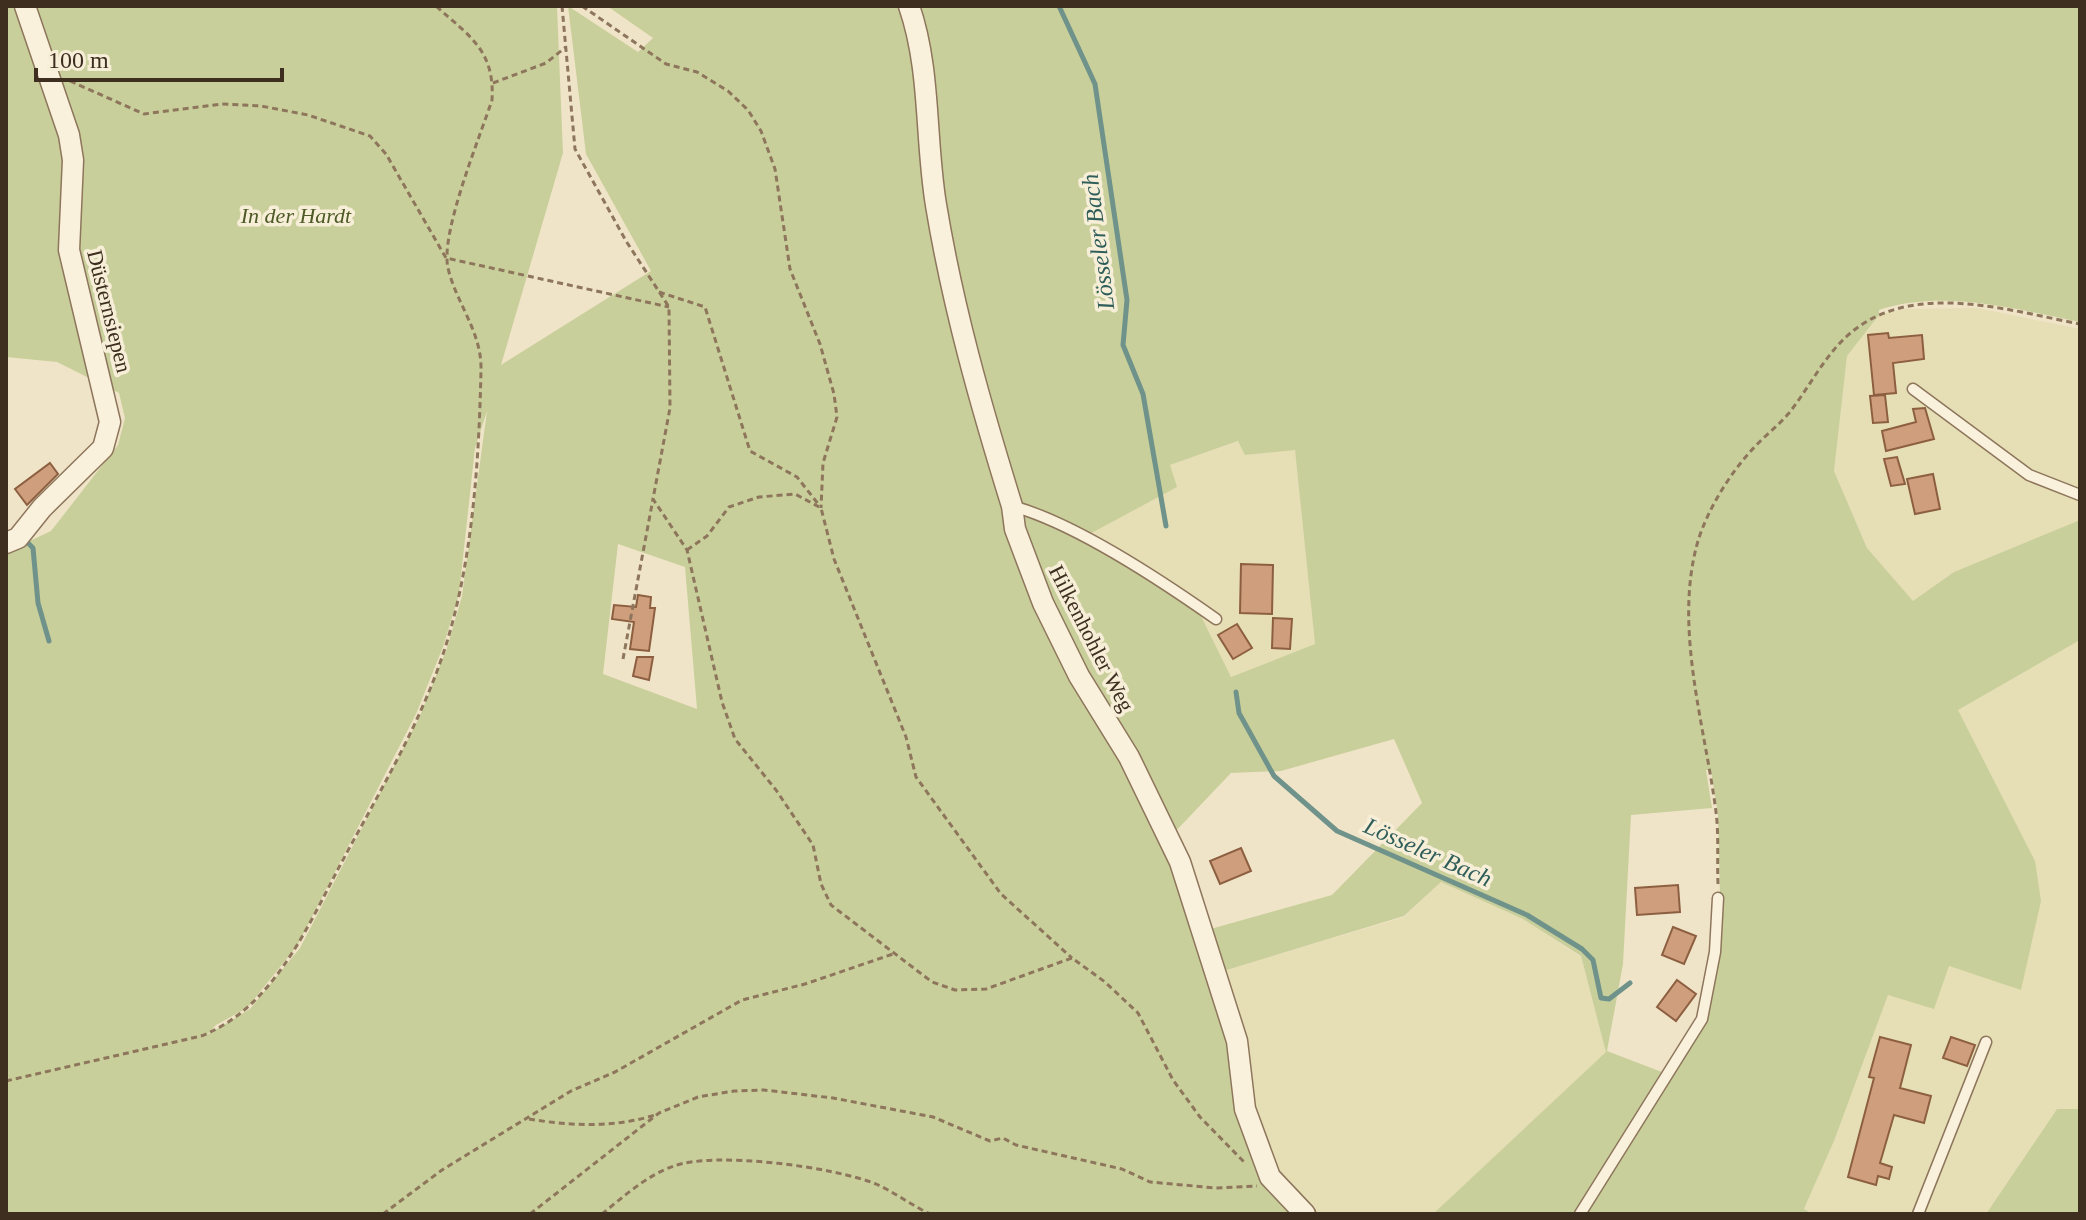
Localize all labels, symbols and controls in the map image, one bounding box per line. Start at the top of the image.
scale bar [36,32,282,82]
text: 100 m [48,47,109,73]
water label: Lösseler Bach [1077,173,1119,312]
park label: In der Hardt [240,203,352,228]
street label: Düsternsiepen [82,247,137,375]
street label: Hilkenhohler Weg [1044,561,1139,716]
water label: Lösseler Bach [1359,812,1496,892]

